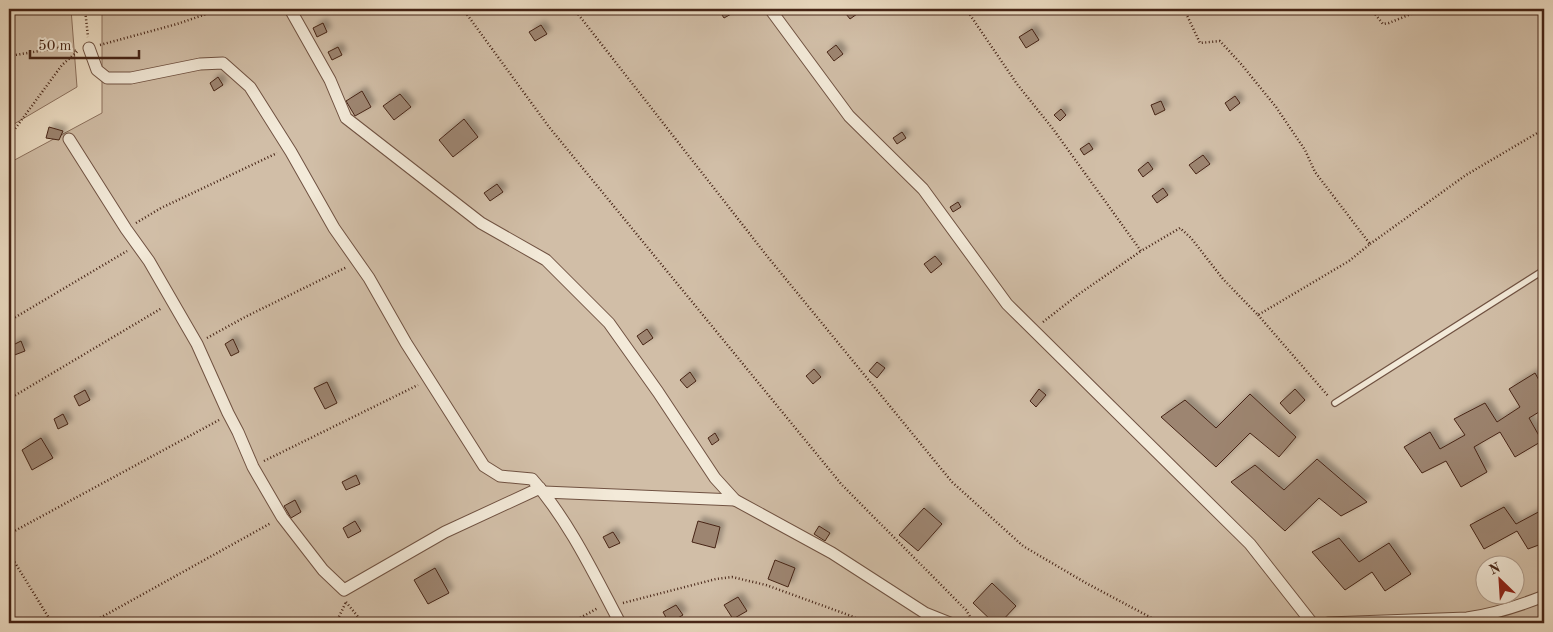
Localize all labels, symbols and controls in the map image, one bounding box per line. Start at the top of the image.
scale bar [30,28,139,60]
text: 50 m [38,39,72,54]
north arrow [1476,554,1526,604]
text: N [1487,560,1503,578]

